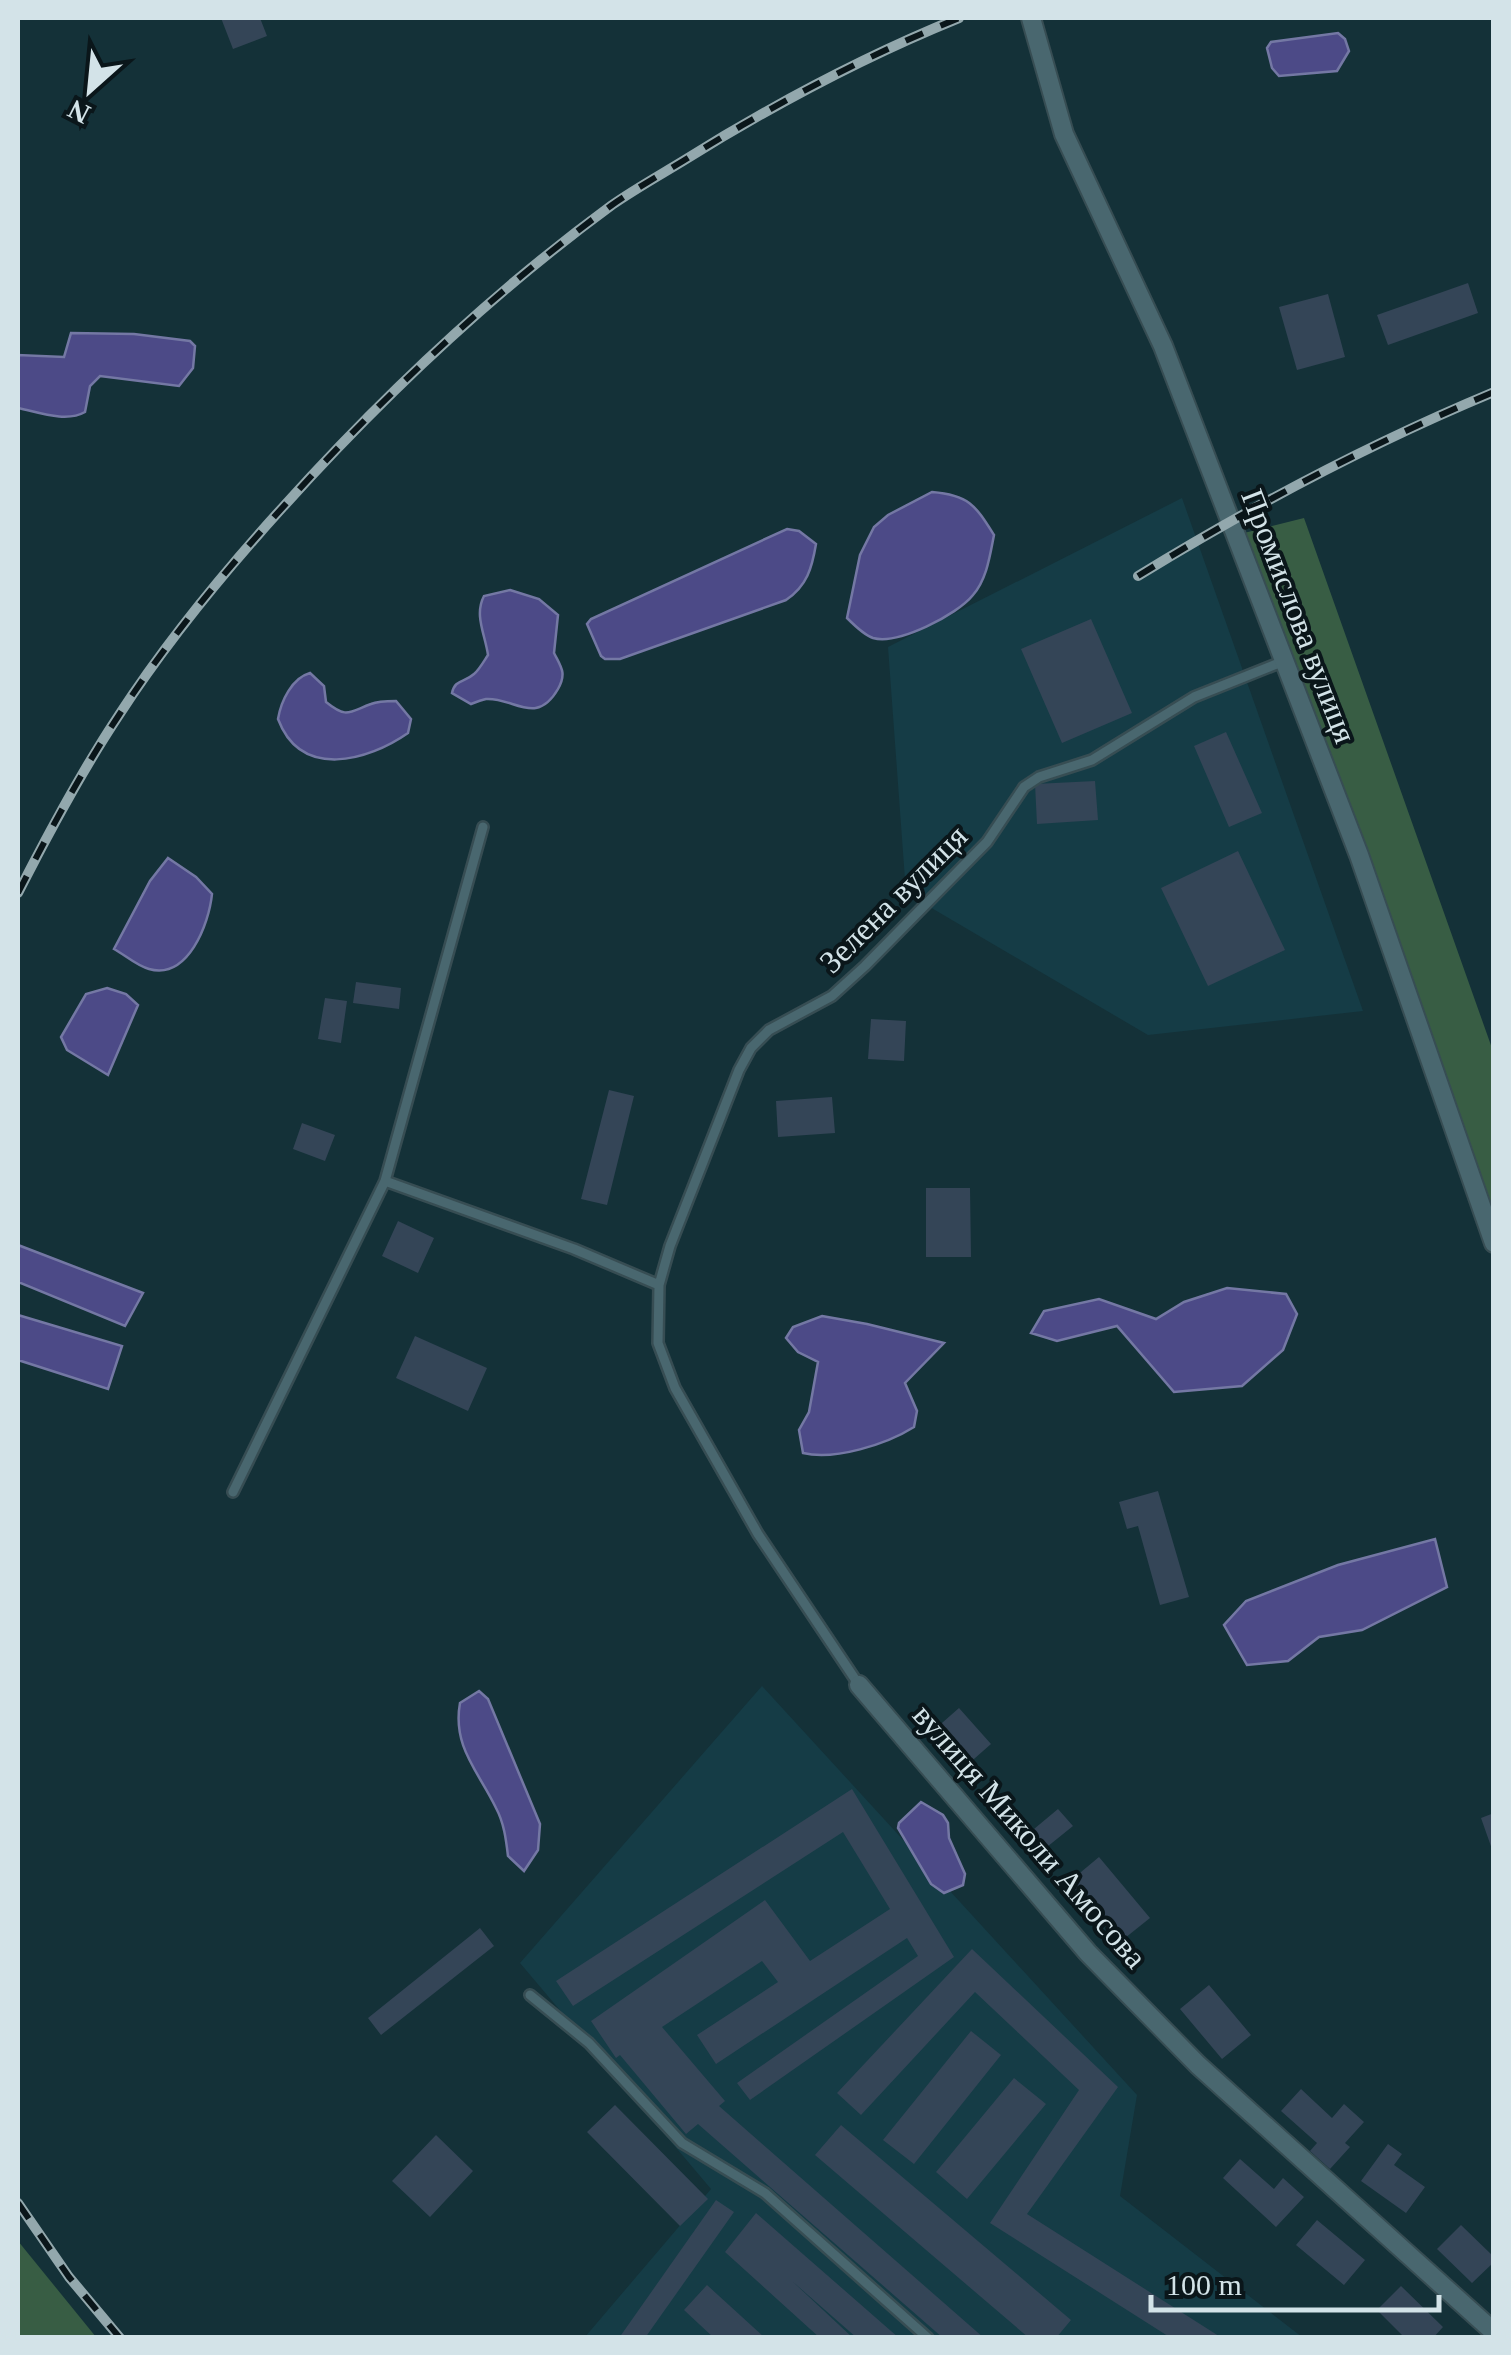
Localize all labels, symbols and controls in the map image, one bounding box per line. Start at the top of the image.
north arrow [40,40,140,140]
text: N [63,93,95,130]
street label: Промислова вулиця [1234,484,1364,748]
street label: Зелена вулиця [812,818,974,980]
street label: вулиця Миколи Амосова [906,1697,1154,1975]
scale bar [1151,2250,1438,2312]
text: 100 m [1166,2268,1242,2301]

